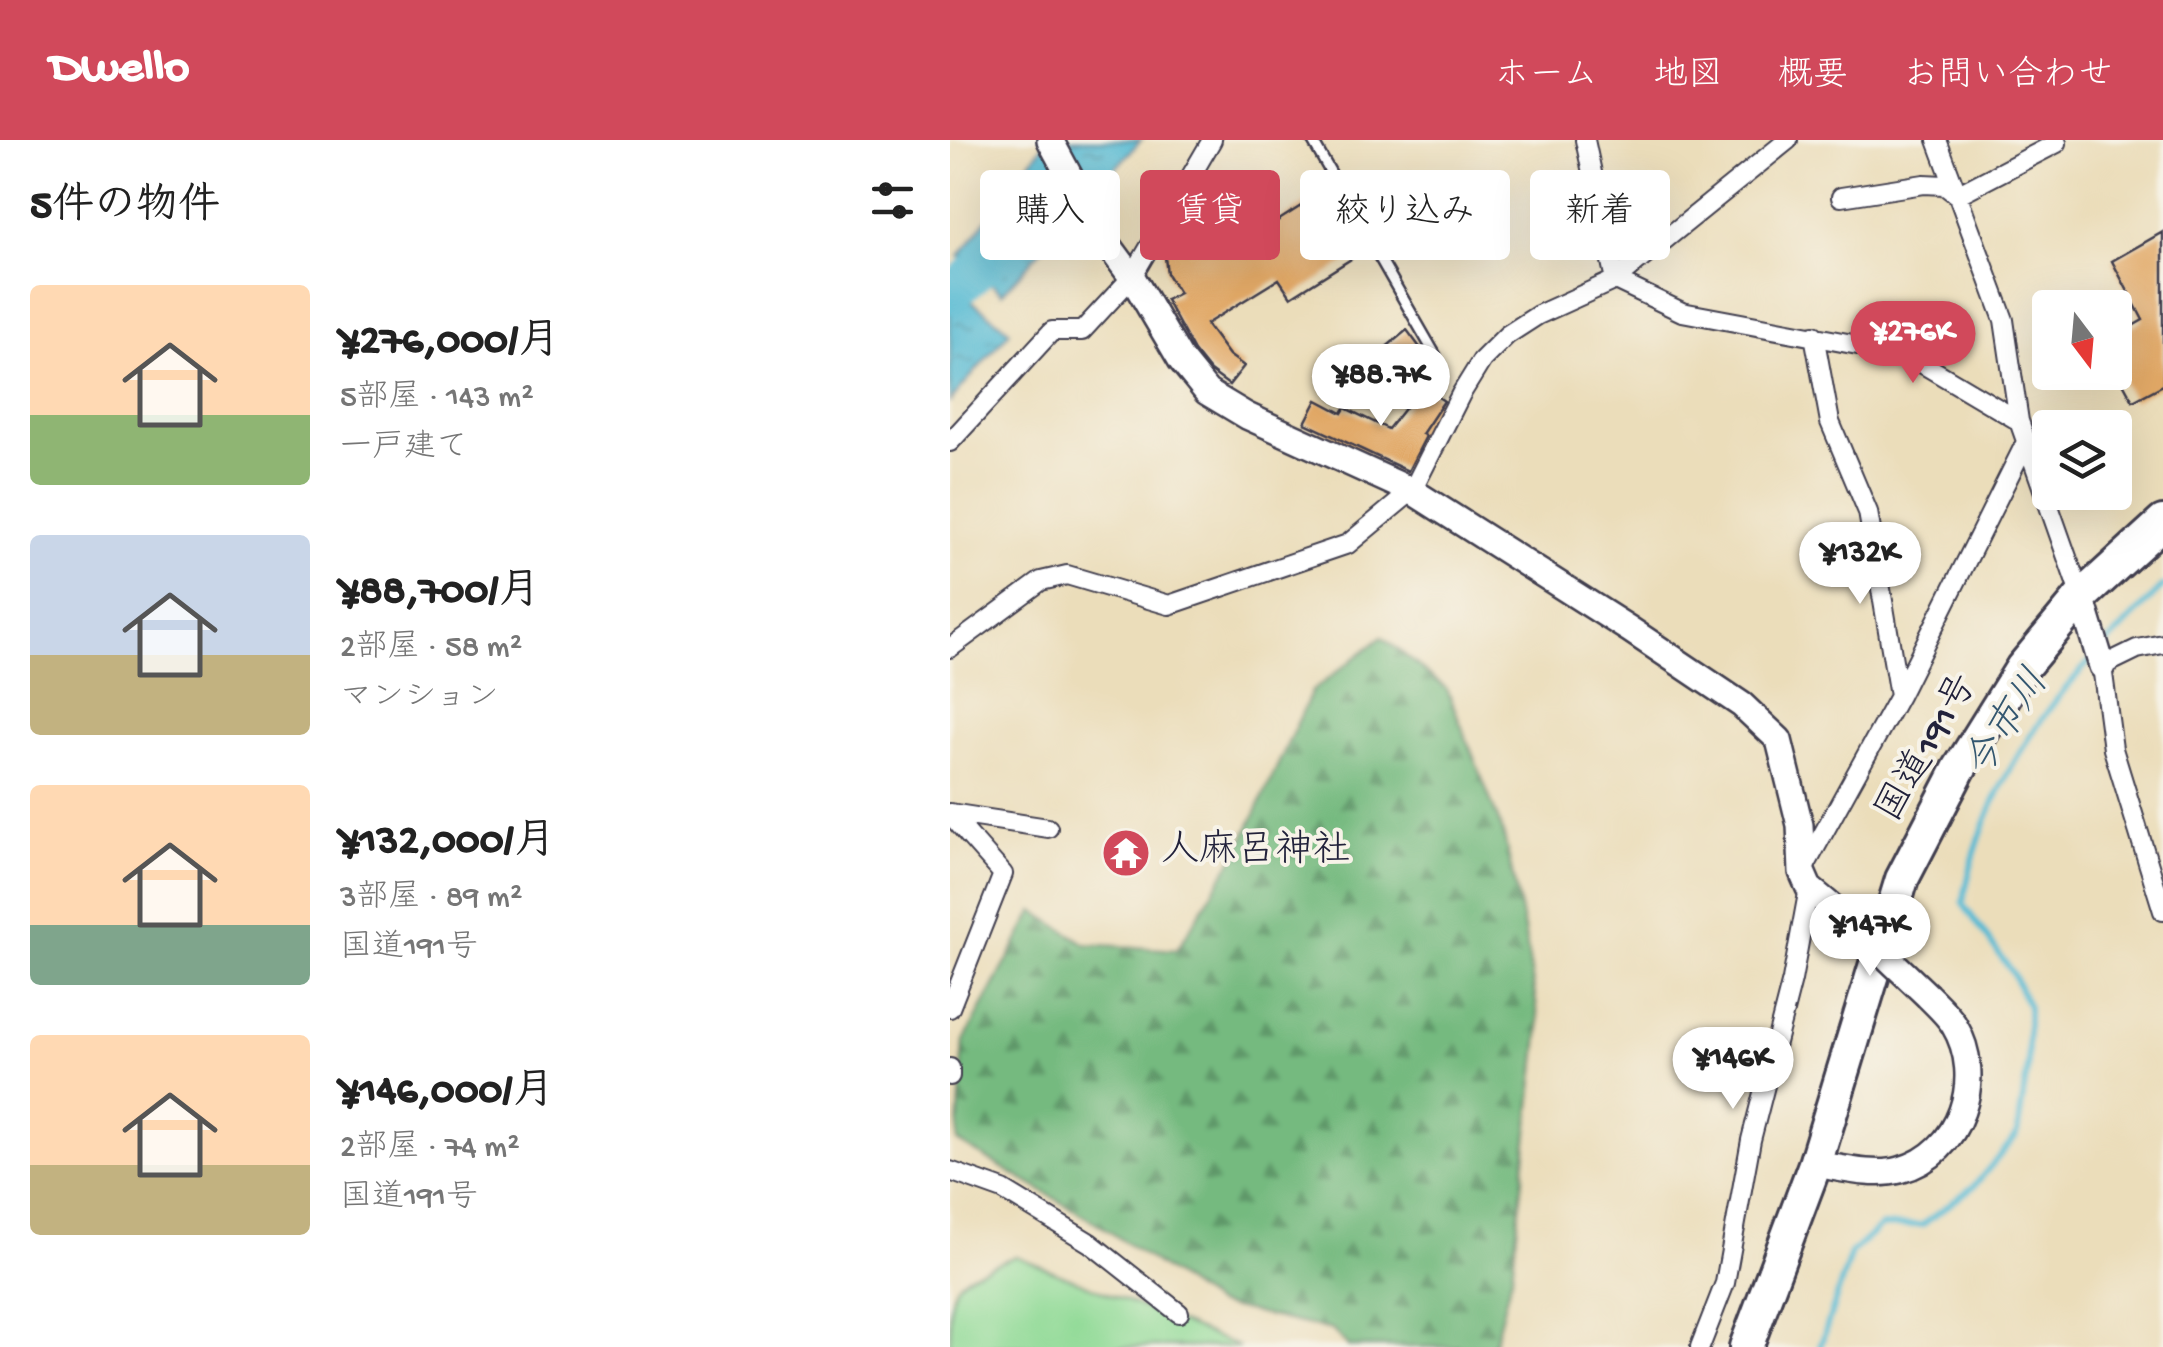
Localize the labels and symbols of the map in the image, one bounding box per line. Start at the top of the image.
north arrow [2032,290,2132,390]
pin: ¥276K [1843,301,1983,386]
pin: ¥88.7K [1300,344,1462,429]
pin: ¥132K [1790,522,1930,607]
water label: 今市川 [1955,661,2061,788]
street label: 国道191号 [1867,666,1989,831]
temple icon: 人麻呂神社 [1100,827,1152,879]
place label: 人麻呂神社 [1161,828,1351,875]
pin: ¥147K [1800,894,1940,979]
pin: ¥146K [1663,1027,1803,1112]

